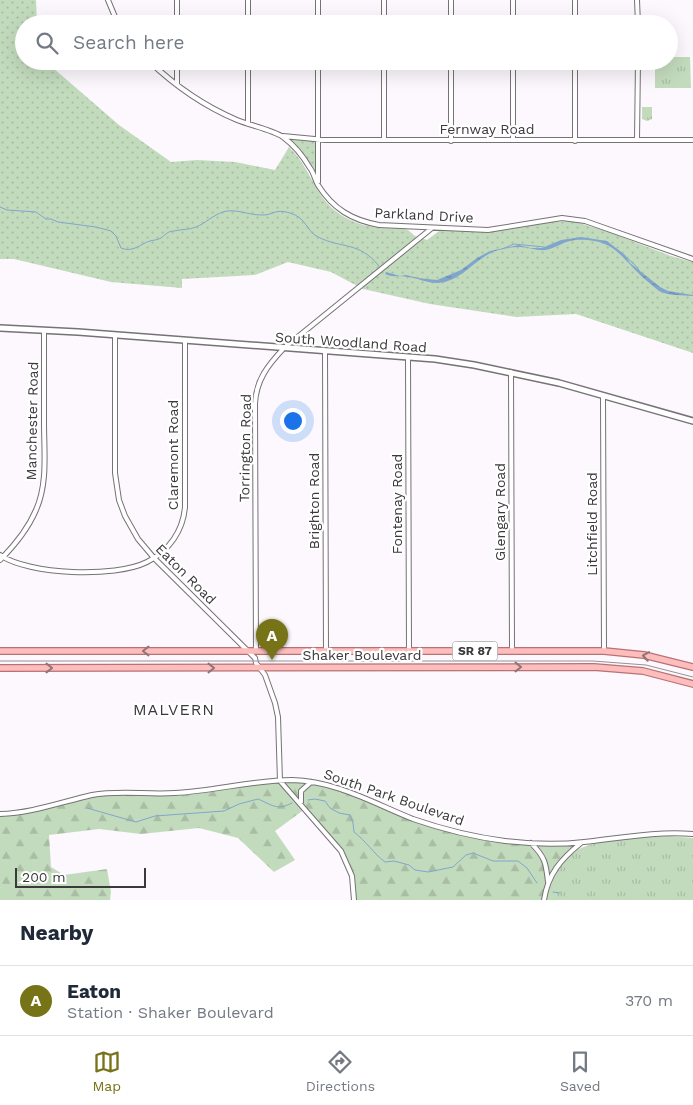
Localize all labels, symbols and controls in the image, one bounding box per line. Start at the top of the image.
search box [15,15,678,70]
icon: search [33,29,61,57]
text: Search here [73,31,184,54]
street label: Fernway Road [439,121,535,137]
street label: Parkland Drive [374,204,474,226]
street label: South Woodland Road [275,329,427,355]
street label: Manchester Road [23,362,41,480]
street label: Torrington Road [236,394,254,502]
street label: Claremont Road [165,400,181,510]
your location [280,408,306,434]
street label: Brighton Road [306,453,322,549]
street label: Fontenay Road [389,454,405,554]
street label: Glengary Road [492,463,508,561]
street label: Litchfield Road [584,472,600,576]
street label: Eaton Road [153,541,219,607]
pin: A [256,619,288,660]
road number: SR 87 [452,641,498,660]
one-way arrow [142,646,150,656]
street label: Shaker Boulevard [302,647,422,663]
one-way arrow [641,651,650,661]
one-way arrow [515,662,523,672]
one-way arrow [45,663,53,673]
one-way arrow [208,663,215,673]
district label: MALVERN [133,700,215,719]
street label: South Park Boulevard [322,765,466,829]
scale bar [15,865,146,888]
text: 200 m [22,869,66,885]
text: Nearby [20,920,93,945]
text: Eaton [67,980,121,1003]
text: A [31,991,41,1010]
text: 370 m [625,991,673,1010]
text: Station · Shaker Boulevard [67,1003,274,1022]
tab: Map [92,1048,121,1094]
tab: Directions [306,1048,375,1094]
tab: Saved [560,1048,601,1094]

